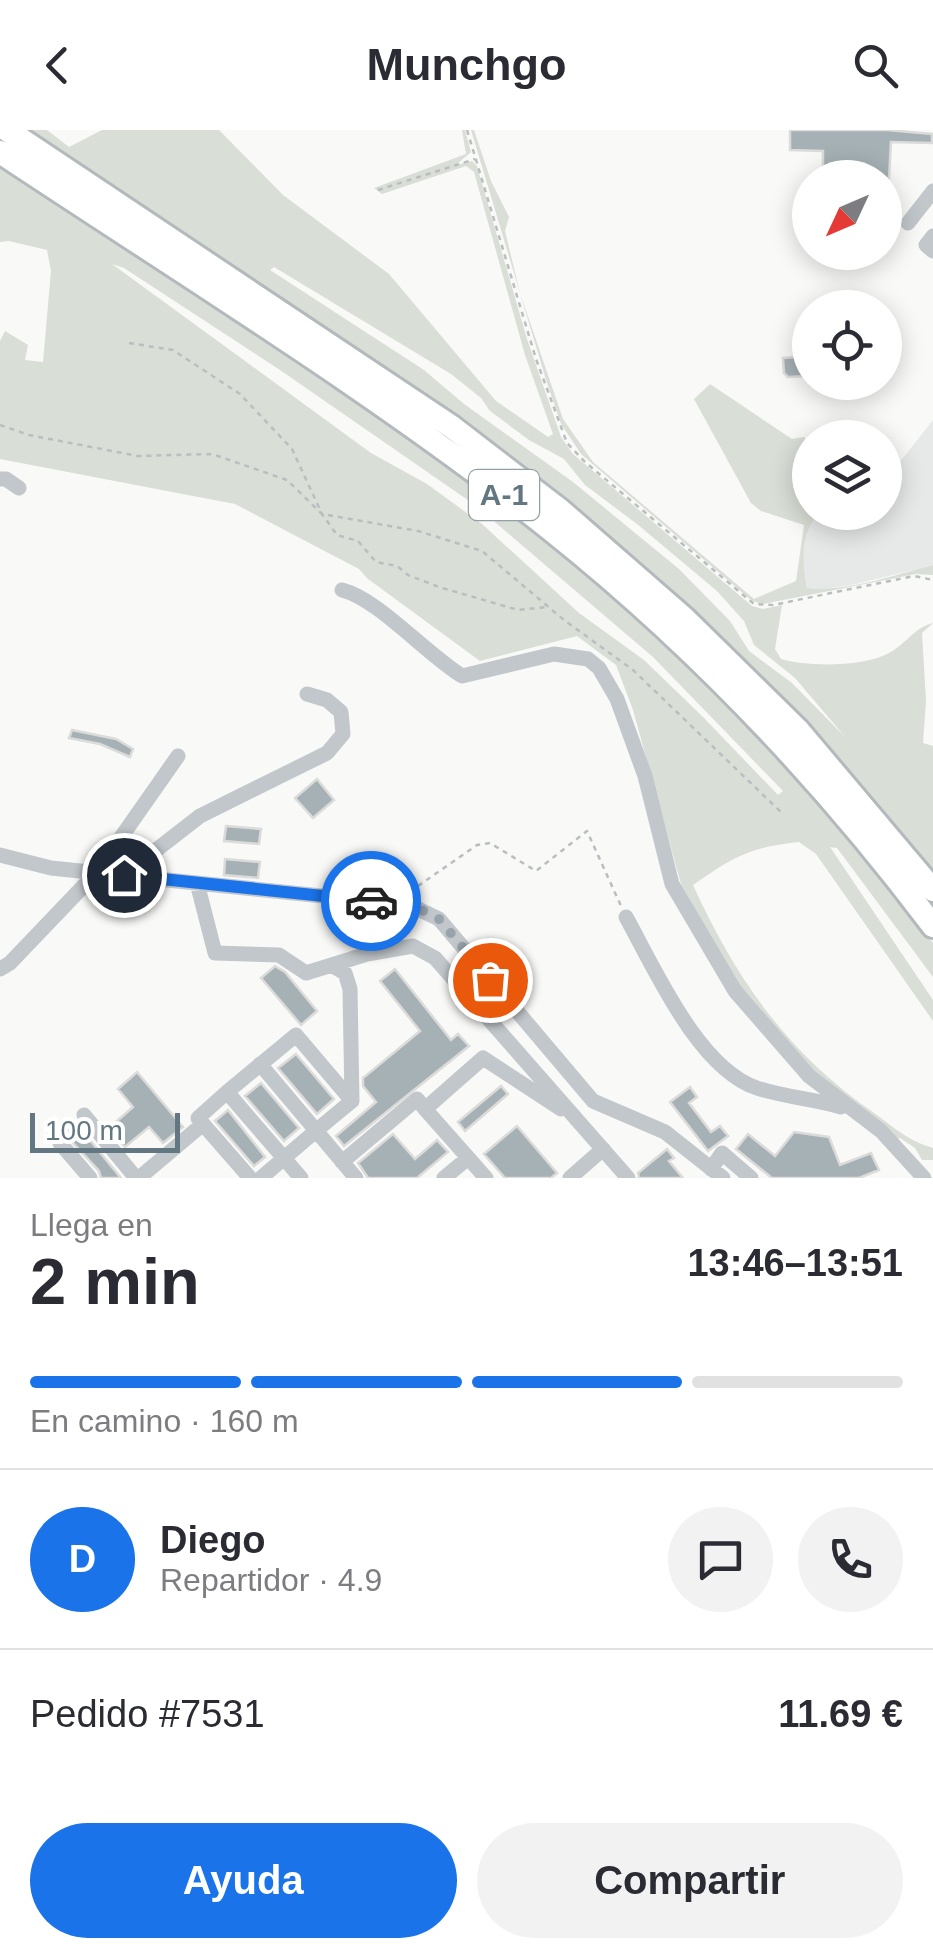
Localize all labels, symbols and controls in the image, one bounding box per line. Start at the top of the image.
icon: back [30,38,85,93]
icon: search [848,38,903,93]
text: Munchgo [367,39,566,90]
north arrow [792,160,902,270]
map controls [792,160,902,530]
button: locate [792,290,902,400]
button: layers [792,420,902,530]
road number: A-1 [469,470,539,520]
pin [82,833,167,918]
icon: home [97,848,152,903]
courier [321,851,421,951]
icon: car [344,874,399,929]
pin [448,938,533,1023]
icon: bag [463,953,518,1008]
scale bar [30,1108,180,1153]
text: 100 m [45,1115,123,1146]
text: Llega en [30,1207,153,1243]
text: 13:46–13:51 [687,1242,903,1284]
text: 2 min [30,1245,200,1318]
text: En camino · 160 m [30,1403,299,1439]
button: chat [668,1507,773,1612]
button: phone [798,1507,903,1612]
text: Diego [160,1519,266,1561]
text: D [69,1538,96,1580]
text: Repartidor · 4.9 [160,1562,382,1598]
text: Pedido #7531 [30,1693,265,1735]
text: 11.69 € [778,1693,903,1735]
button: Ayuda [30,1823,457,1938]
button: Compartir [477,1823,903,1938]

